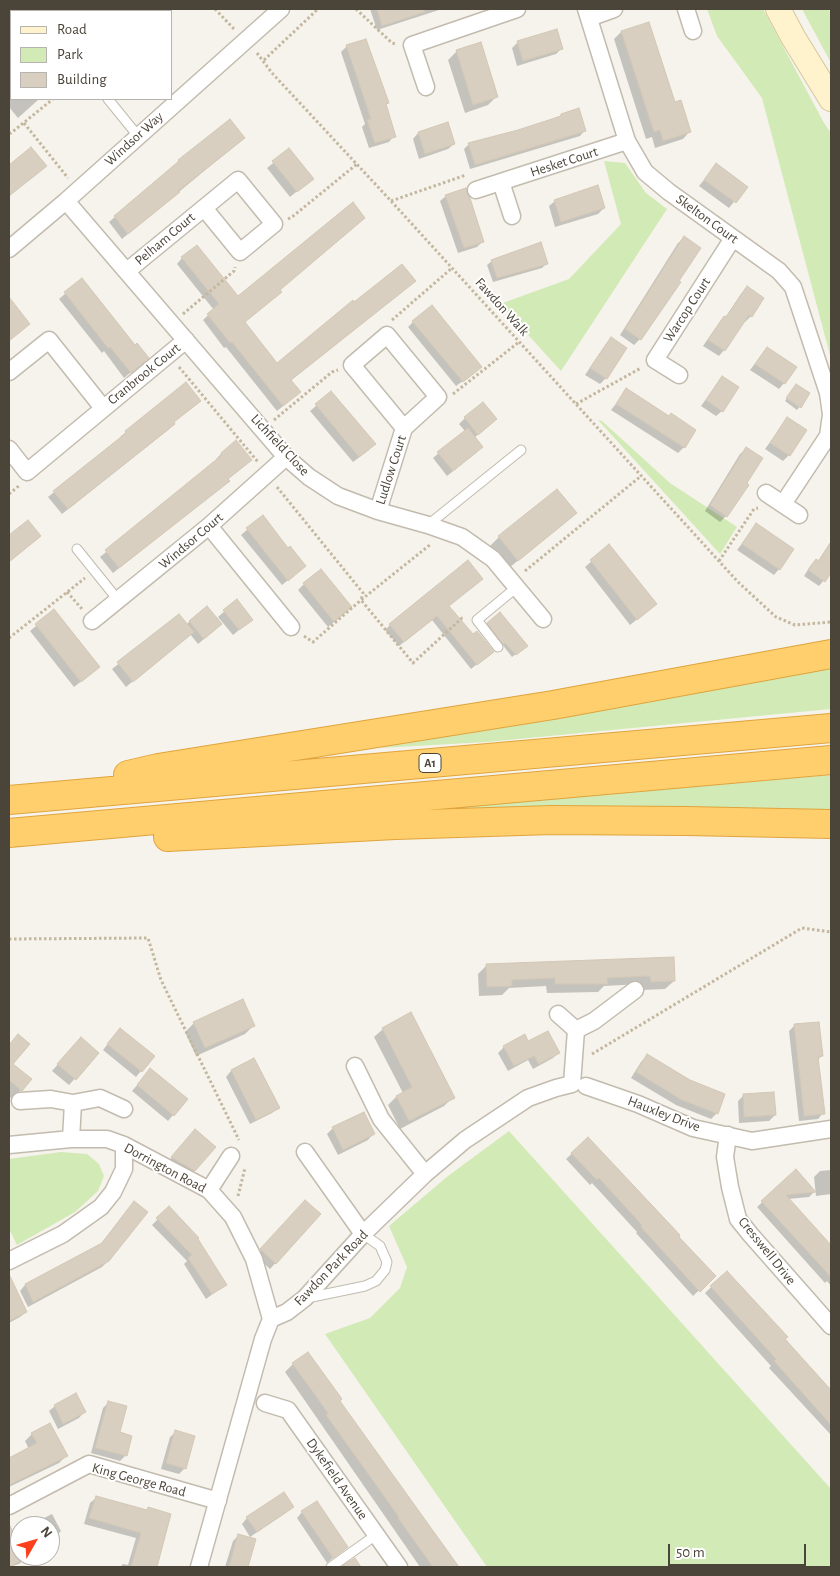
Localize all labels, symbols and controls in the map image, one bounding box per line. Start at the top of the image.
legend [10,10,172,100]
text: Road [57,22,87,37]
text: Park [57,47,83,62]
text: Building [57,72,107,87]
street label: Windsor Way [101,108,167,170]
street label: Hesket Court [528,143,600,181]
street label: Skelton Court [673,191,741,247]
street label: Pelham Court [131,209,199,269]
street label: Fawdon Walk [471,274,533,340]
street label: Warcop Court [660,274,714,346]
street label: Cranbrook Court [104,340,184,408]
street label: Lichfield Close [247,411,313,479]
street label: Ludlow Court [372,433,410,507]
street label: Windsor Court [155,509,227,573]
road number: A1 [419,754,441,772]
street label: Hauxley Drive [625,1092,703,1136]
street label: Dorrington Road [121,1139,209,1197]
street label: Cresswell Drive [735,1214,799,1288]
street label: Fawdon Park Road [291,1227,371,1309]
street label: Dykefield Avenue [303,1435,371,1523]
street label: King George Road [90,1459,188,1501]
north arrow [10,1516,60,1566]
text: N [38,1524,55,1541]
scale bar [670,1534,808,1566]
text: 50 m [676,1545,705,1560]

